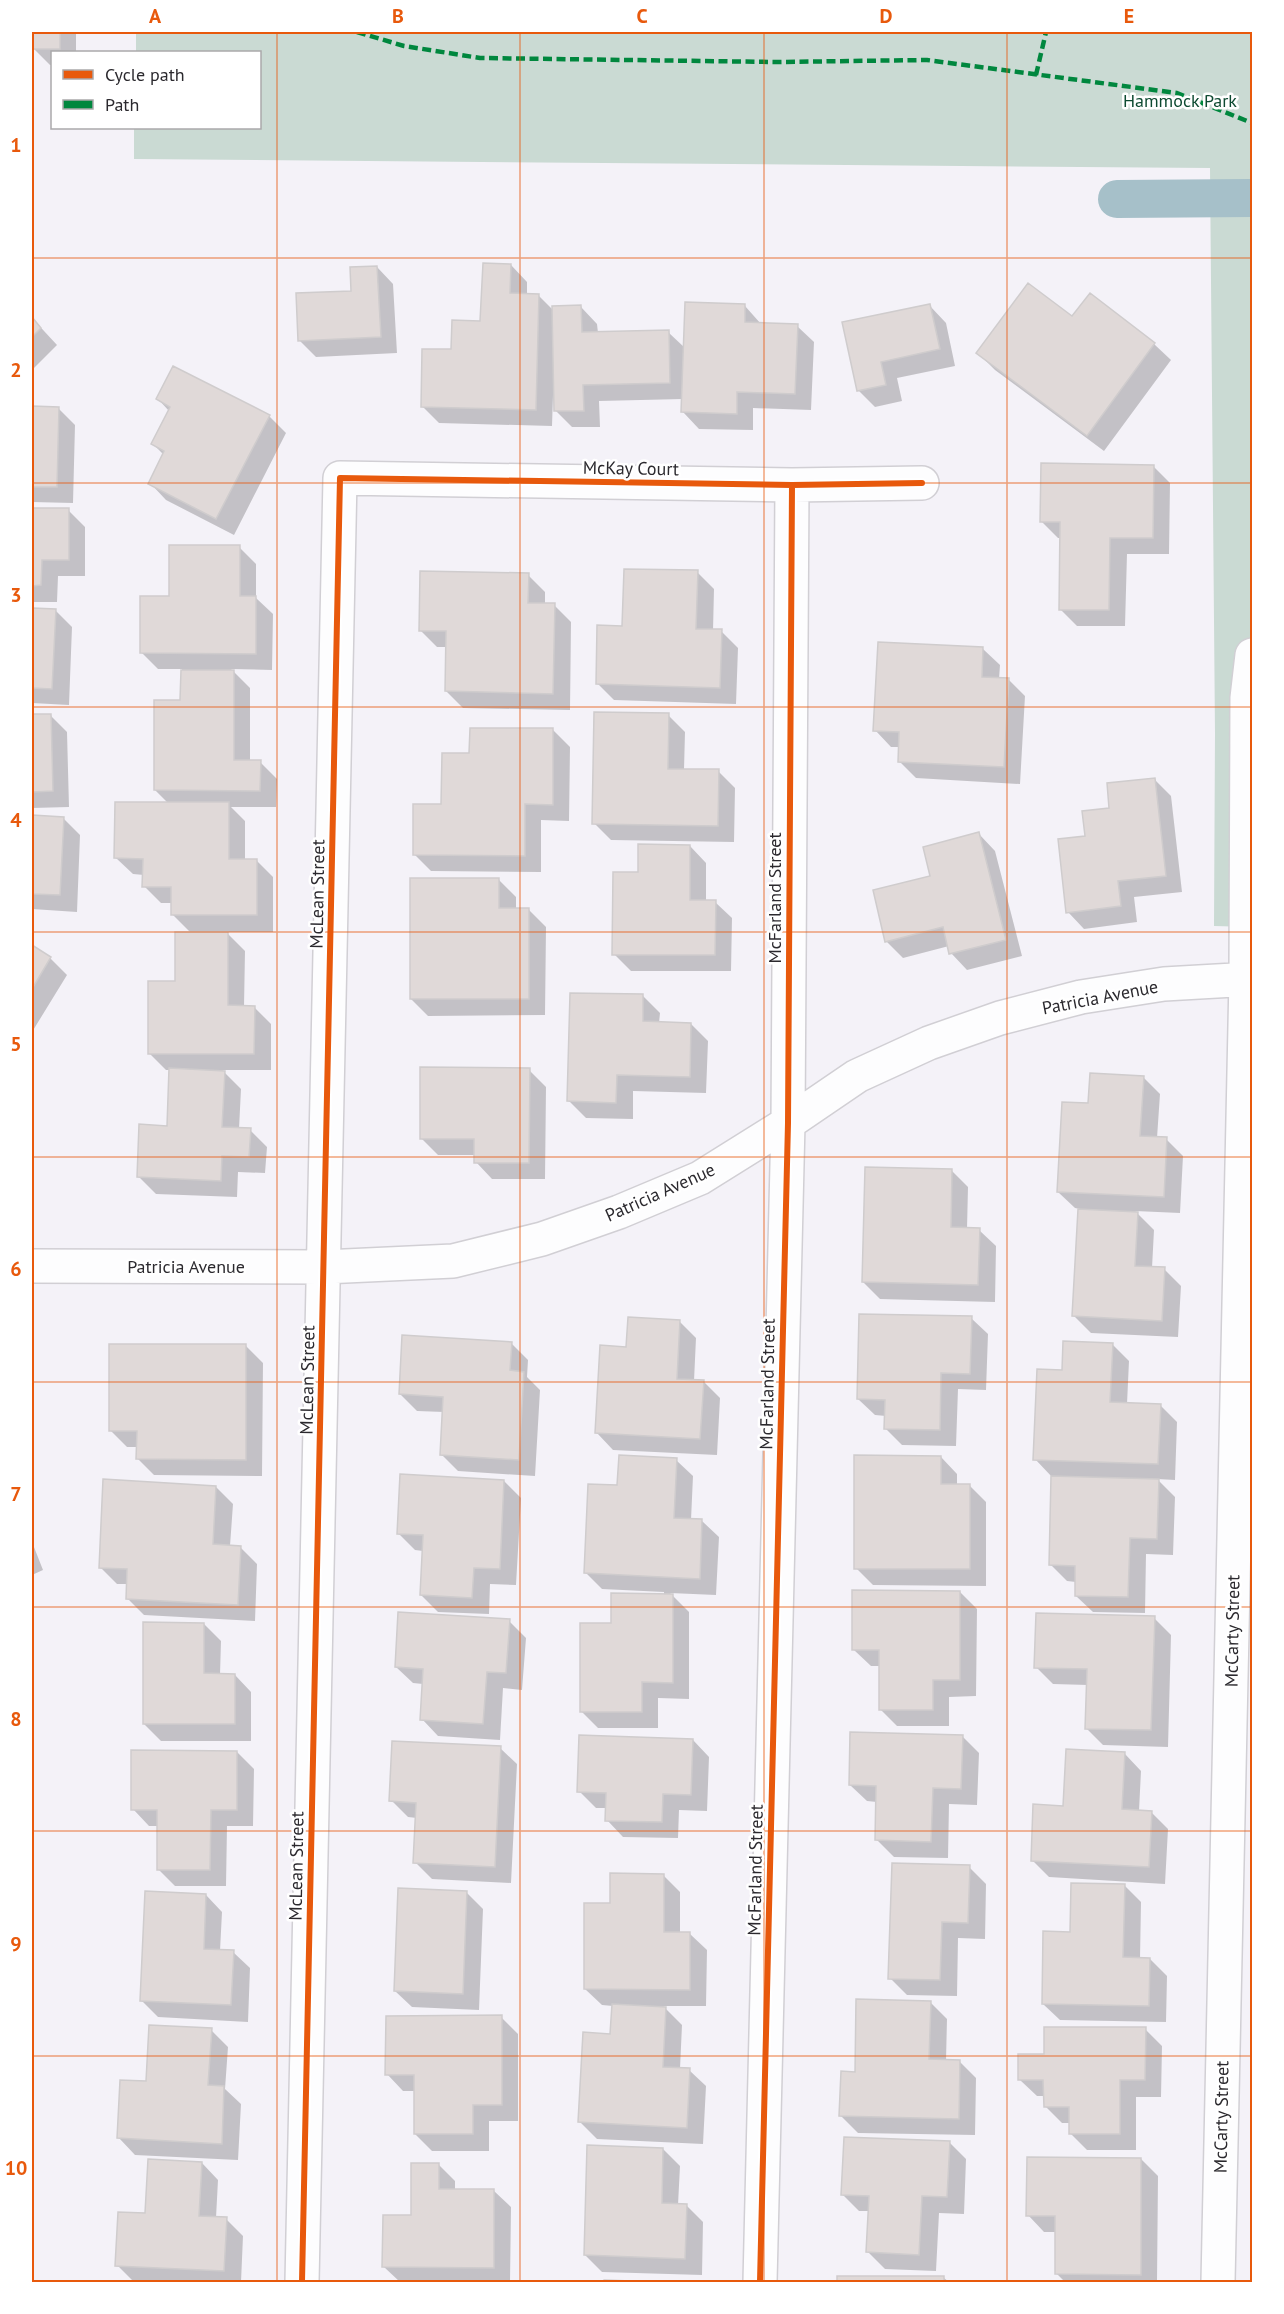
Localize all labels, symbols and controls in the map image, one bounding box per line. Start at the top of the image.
text: A [149,3,162,29]
text: B [392,3,404,29]
text: C [636,3,648,29]
text: D [880,3,893,29]
text: E [1124,3,1134,29]
legend [51,51,261,129]
text: Cycle path [105,63,185,86]
park label: Hammock Park [1123,89,1237,112]
text: Path [105,93,139,116]
text: 1 [10,132,22,158]
text: 2 [10,357,22,383]
street label: McKay Court [583,456,679,480]
text: 3 [10,582,22,608]
text: 4 [10,807,22,833]
street label: McFarland Street [763,832,786,964]
street label: McLean Street [305,839,329,949]
street label: Patricia Avenue [1040,974,1160,1020]
text: 5 [10,1031,22,1057]
street label: Patricia Avenue [602,1158,718,1226]
street label: Patricia Avenue [127,1255,245,1278]
text: 6 [10,1256,22,1282]
street label: McFarland Street [754,1318,780,1450]
street label: McLean Street [295,1325,319,1435]
text: 7 [10,1481,22,1507]
street label: McCarty Street [1220,1575,1244,1687]
text: 8 [10,1706,22,1732]
street label: McFarland Street [742,1804,768,1936]
street label: McLean Street [284,1811,308,1921]
text: 9 [10,1931,22,1957]
street label: McCarty Street [1209,2061,1233,2173]
text: 10 [5,2155,27,2181]

